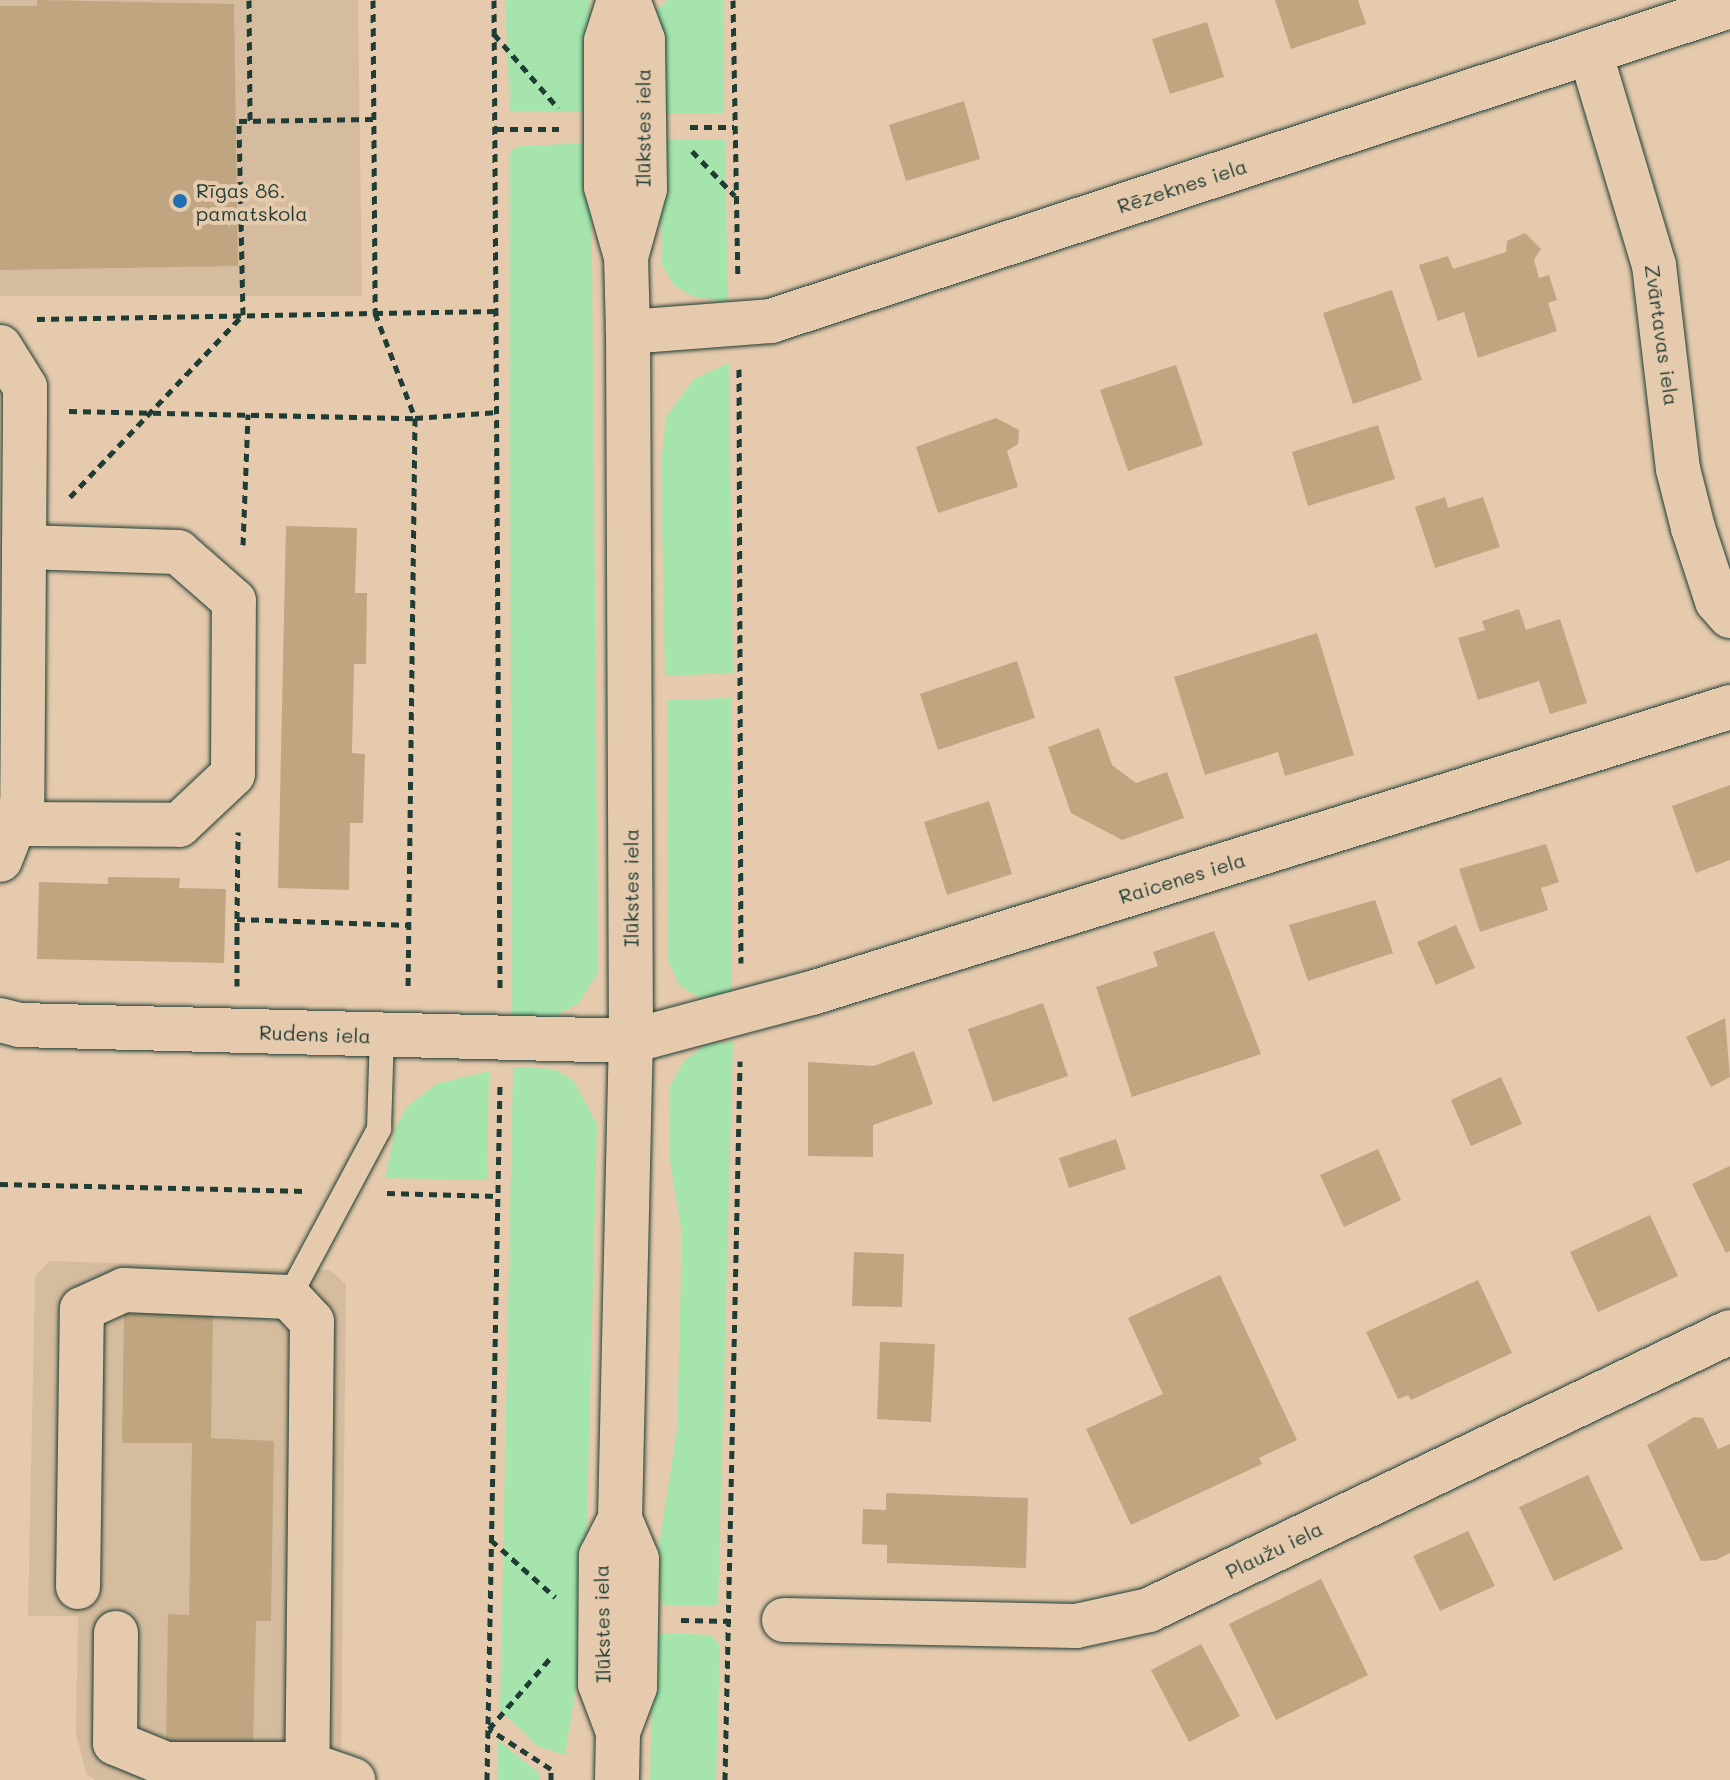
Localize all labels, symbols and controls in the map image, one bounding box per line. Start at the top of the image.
street label: Ilūkstes iela [631,69,655,187]
street label: Rēzeknes iela [1114,154,1250,218]
place label: Rīgas 86. pamatskola [196,178,308,225]
marker: Rīgas 86. pamatskola [171,192,189,210]
street label: Zvārtavas iela [1640,263,1684,407]
street label: Ilūkstes iela [619,829,643,947]
street label: Raicenes iela [1116,847,1248,909]
street label: Rudens iela [259,1020,371,1048]
street label: Plaužu iela [1222,1516,1326,1584]
street label: Ilūkstes iela [589,1565,615,1683]

